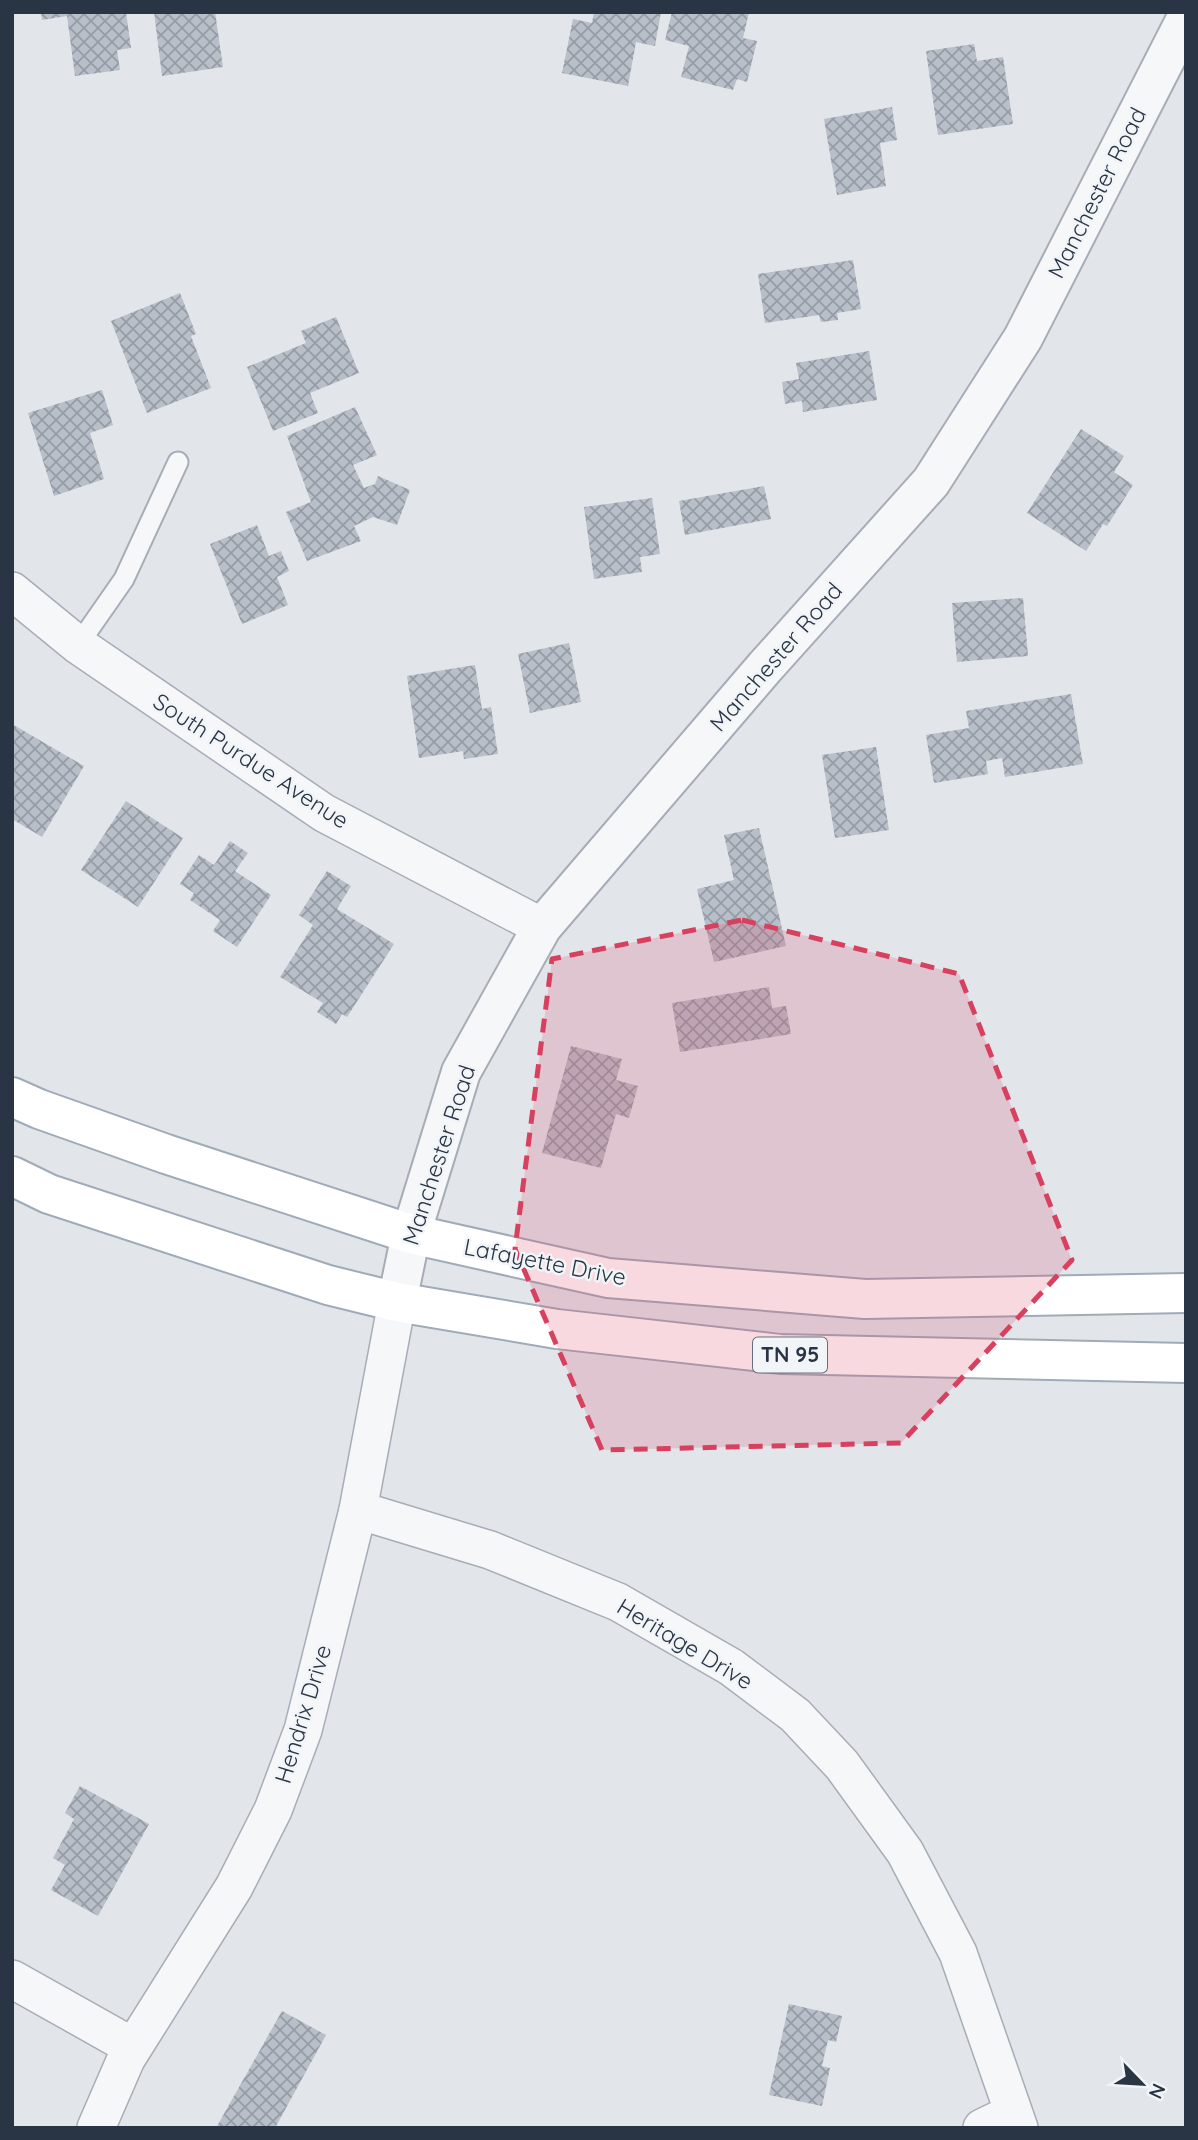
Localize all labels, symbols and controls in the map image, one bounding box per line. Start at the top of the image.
street label: Manchester Road [1041,102,1152,283]
street label: Manchester Road [703,576,848,737]
street label: South Purdue Avenue [148,686,355,835]
street label: Manchester Road [396,1061,481,1249]
street label: Lafayette Drive [462,1232,629,1291]
road number: TN 95 [753,1338,827,1372]
street label: Heritage Drive [612,1592,759,1696]
street label: Hendrix Drive [268,1641,337,1787]
north arrow [1107,2049,1177,2119]
text: N [1144,2080,1171,2103]

